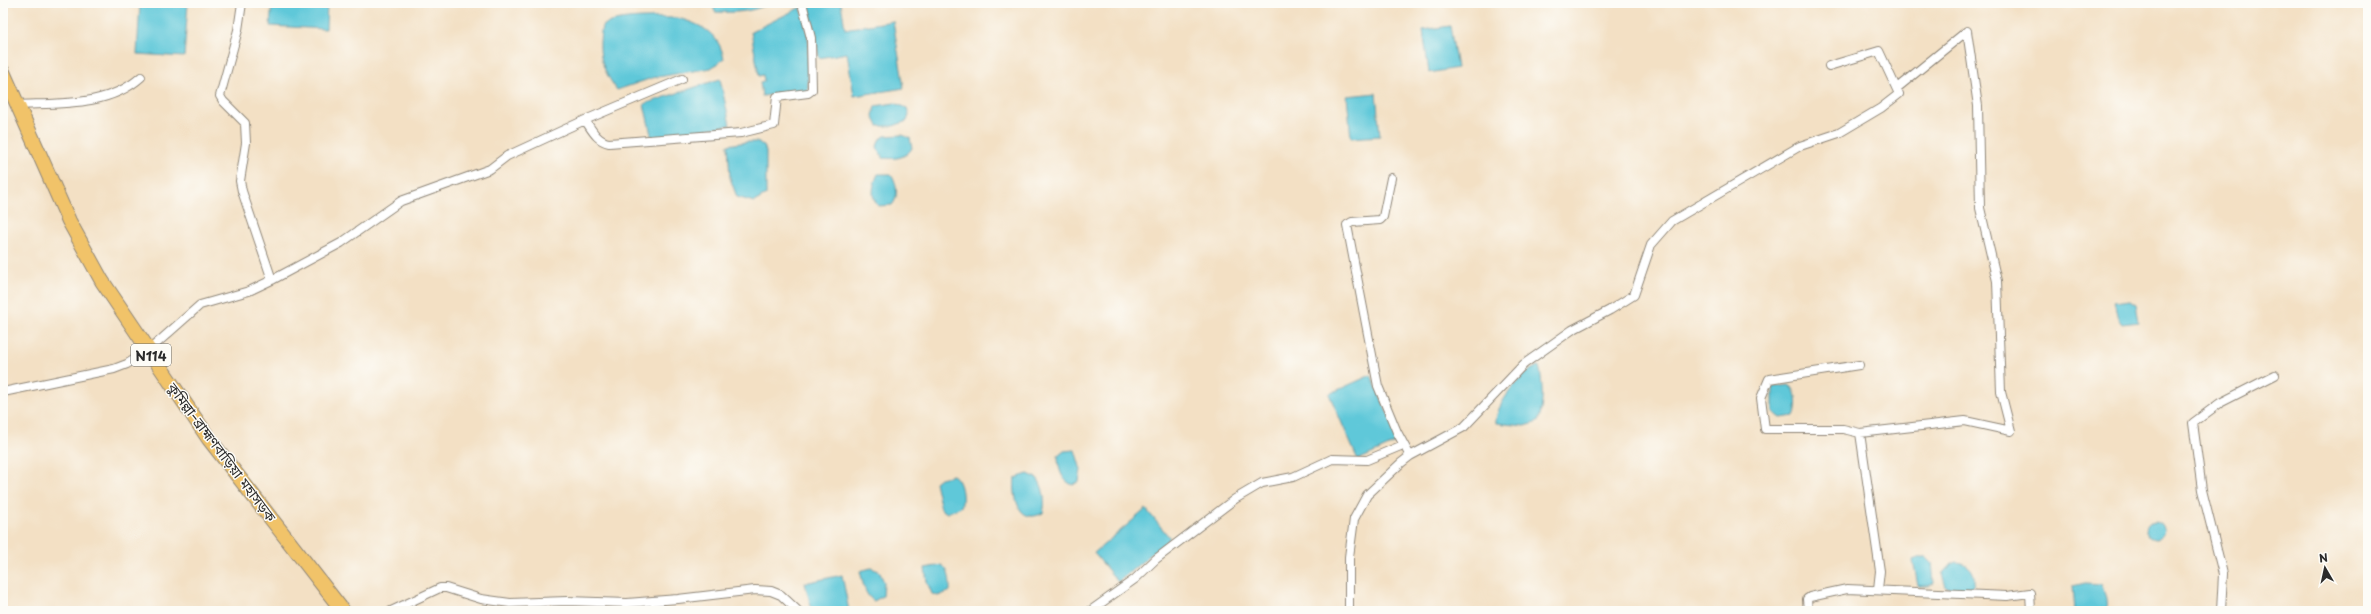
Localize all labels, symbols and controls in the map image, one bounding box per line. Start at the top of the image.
road number: N114 [131,344,171,366]
street label: কুমিল্লা–ব্রাহ্মণবাড়িয়া মহাসড়ক [162,377,282,526]
north arrow [2305,548,2345,588]
text: N [2318,549,2329,567]

